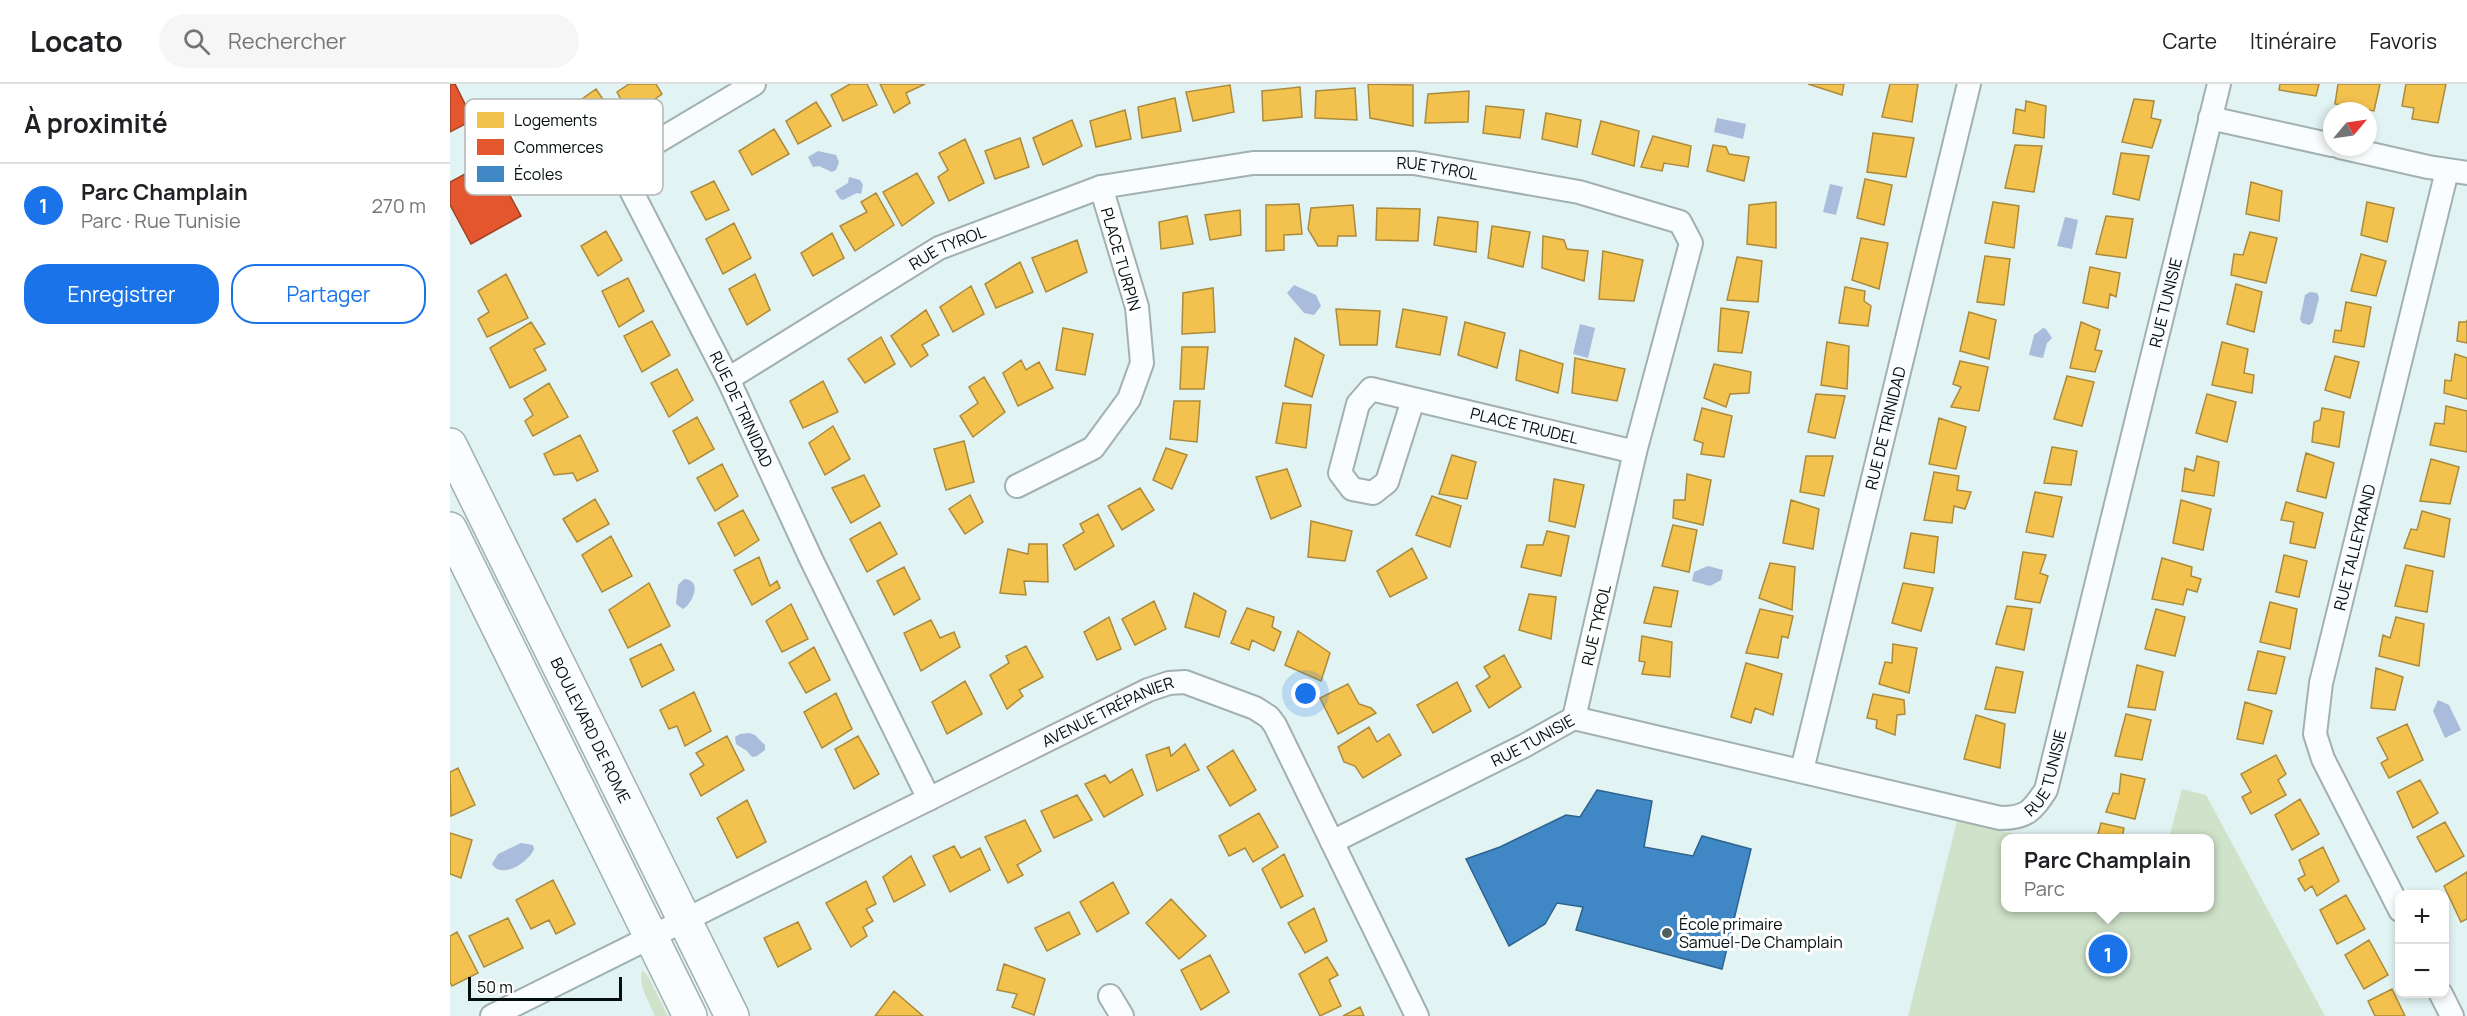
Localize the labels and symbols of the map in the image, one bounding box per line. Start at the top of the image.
legend [465,99,663,195]
north arrow [2323,102,2377,156]
text: Logements [514,109,597,131]
text: Commerces [514,136,603,158]
street label: RUE TYROL [1396,152,1480,185]
text: Écoles [514,163,563,185]
street label: PLACE TURPIN [1096,205,1146,313]
street label: RUE TYROL [905,220,989,275]
street label: RUE TUNISIE [2144,255,2187,350]
street label: RUE DE TRINIDAD [705,347,778,471]
street label: RUE DE TRINIDAD [1860,364,1911,492]
street label: PLACE TRUDEL [1468,402,1581,449]
street label: RUE TALLEYRAND [2328,481,2381,613]
street label: RUE TYROL [1576,582,1616,668]
street label: BOULEVARD DE ROME [546,654,636,807]
street label: AVENUE TRÉPANIER [1038,671,1177,752]
your location [1291,679,1320,708]
street label: RUE TUNISIE [1487,709,1578,772]
street label: RUE TUNISIE [2020,727,2071,821]
place label: École primaire Samuel-De Champlain [1679,913,1843,953]
marker: École primaire Samuel-De Champlain [1660,926,1674,940]
pin: 1 [2088,932,2128,976]
scale bar [468,974,622,1002]

